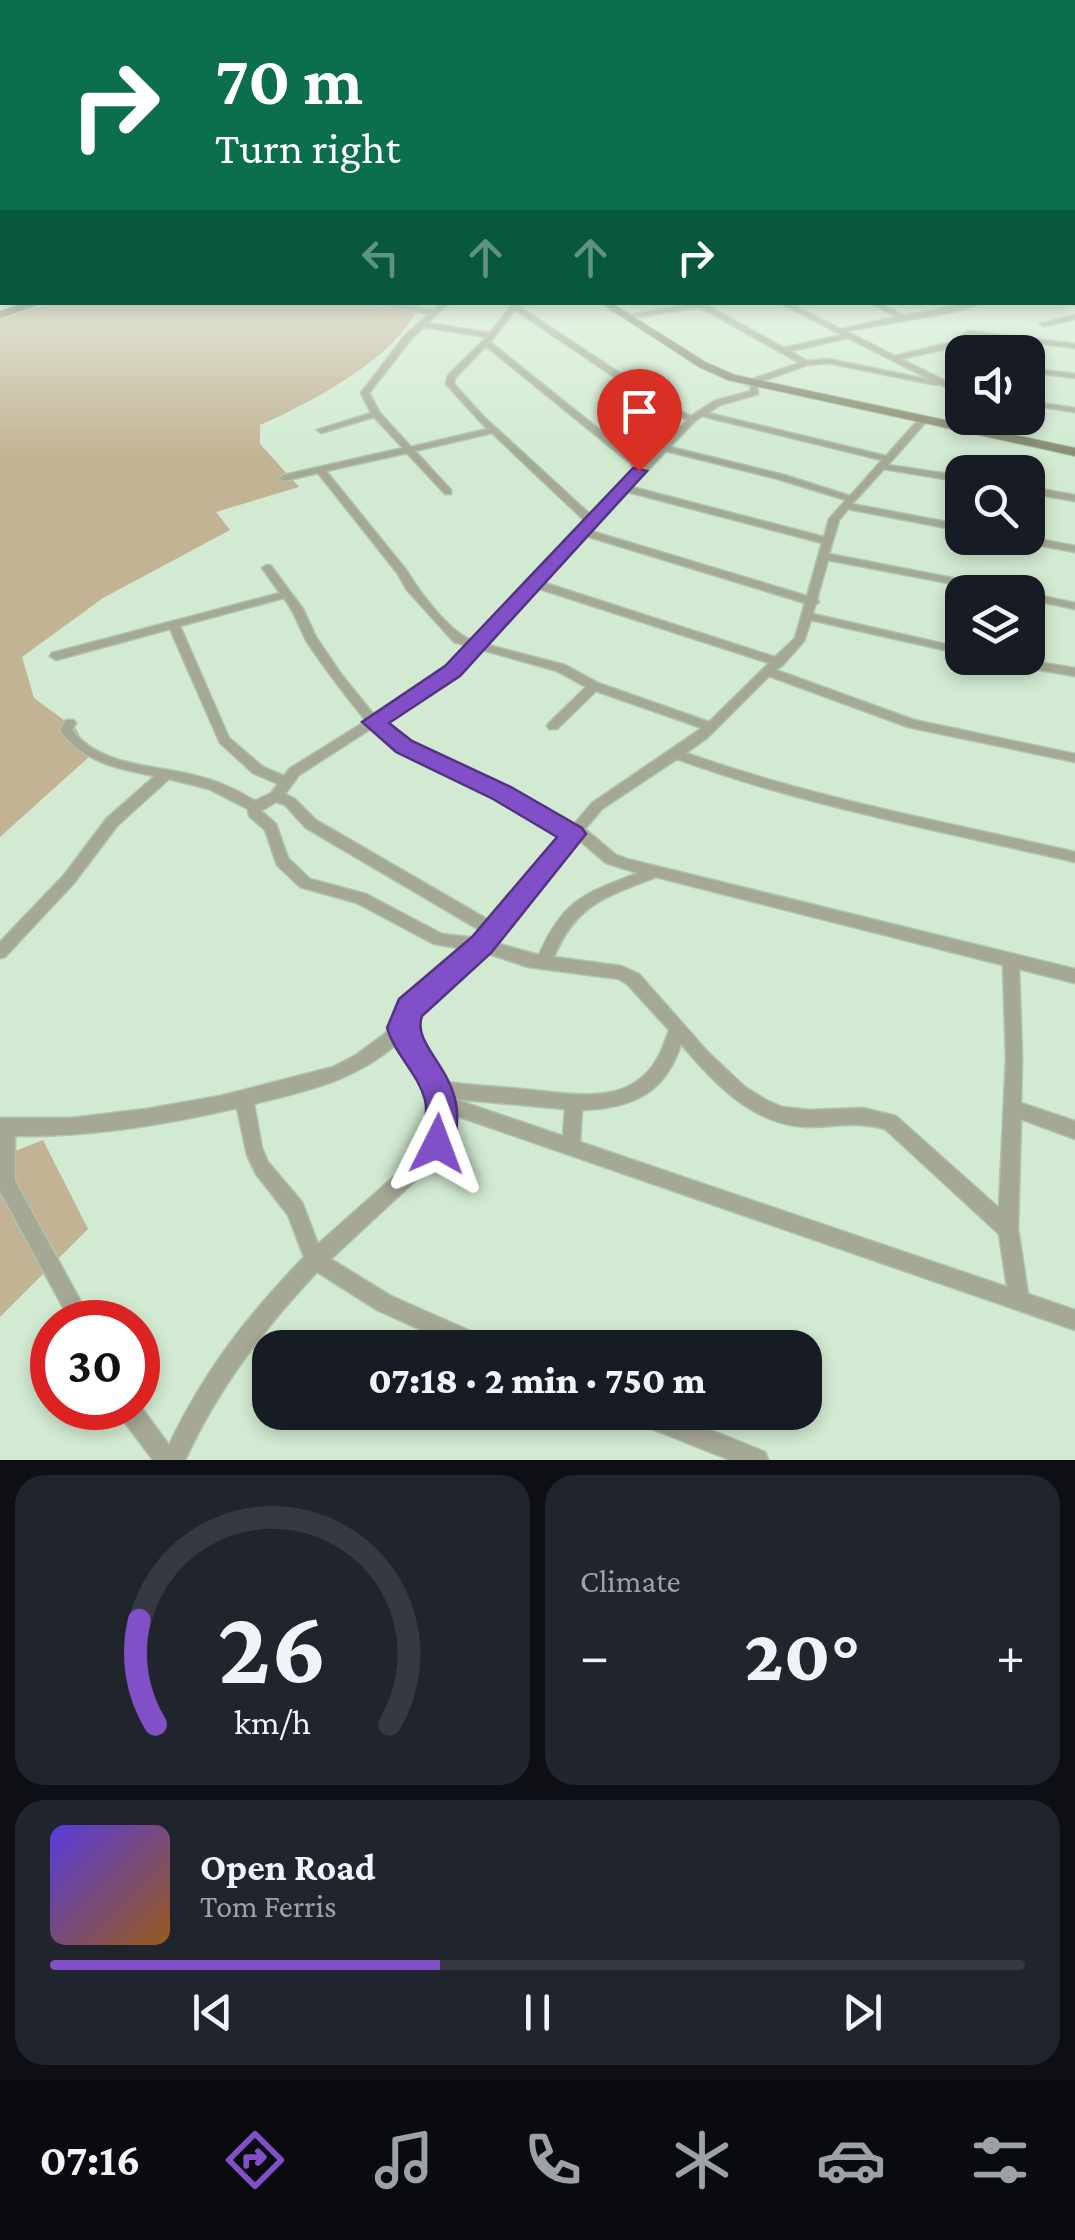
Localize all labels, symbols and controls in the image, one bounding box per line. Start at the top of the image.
icon: right [50,40,180,170]
text: 70 m [215,41,363,119]
text: Turn right [215,123,400,173]
icon: left [353,230,408,285]
icon: ahead [458,230,513,285]
icon: ahead [563,230,618,285]
icon: right [668,230,723,285]
map controls [945,335,1045,675]
button: sound [945,335,1045,435]
pin [597,369,682,472]
icon: arrive [612,384,667,439]
button: search [945,455,1045,555]
button: layers [945,575,1045,675]
position arrow [385,1092,489,1196]
speed limit sign: 30 [30,1300,160,1430]
text: 07:18 · 2 min · 750 m [368,1359,706,1401]
text: Climate [580,1563,681,1599]
text: 26 [218,1589,327,1704]
text: 20° [744,1613,861,1696]
text: − [580,1625,609,1686]
text: + [996,1625,1025,1686]
text: km/h [234,1702,311,1742]
text: Open Road [200,1846,376,1888]
text: Tom Ferris [200,1888,337,1924]
icon: previous [185,1985,240,2040]
icon: pause [510,1985,565,2040]
icon: next [835,1985,890,2040]
icon: directions [220,2125,290,2195]
icon: music [369,2125,439,2195]
icon: phone [518,2125,588,2195]
icon: climate [667,2125,737,2195]
icon: car [816,2125,886,2195]
icon: filters [965,2125,1035,2195]
text: 07:16 [40,2135,141,2185]

